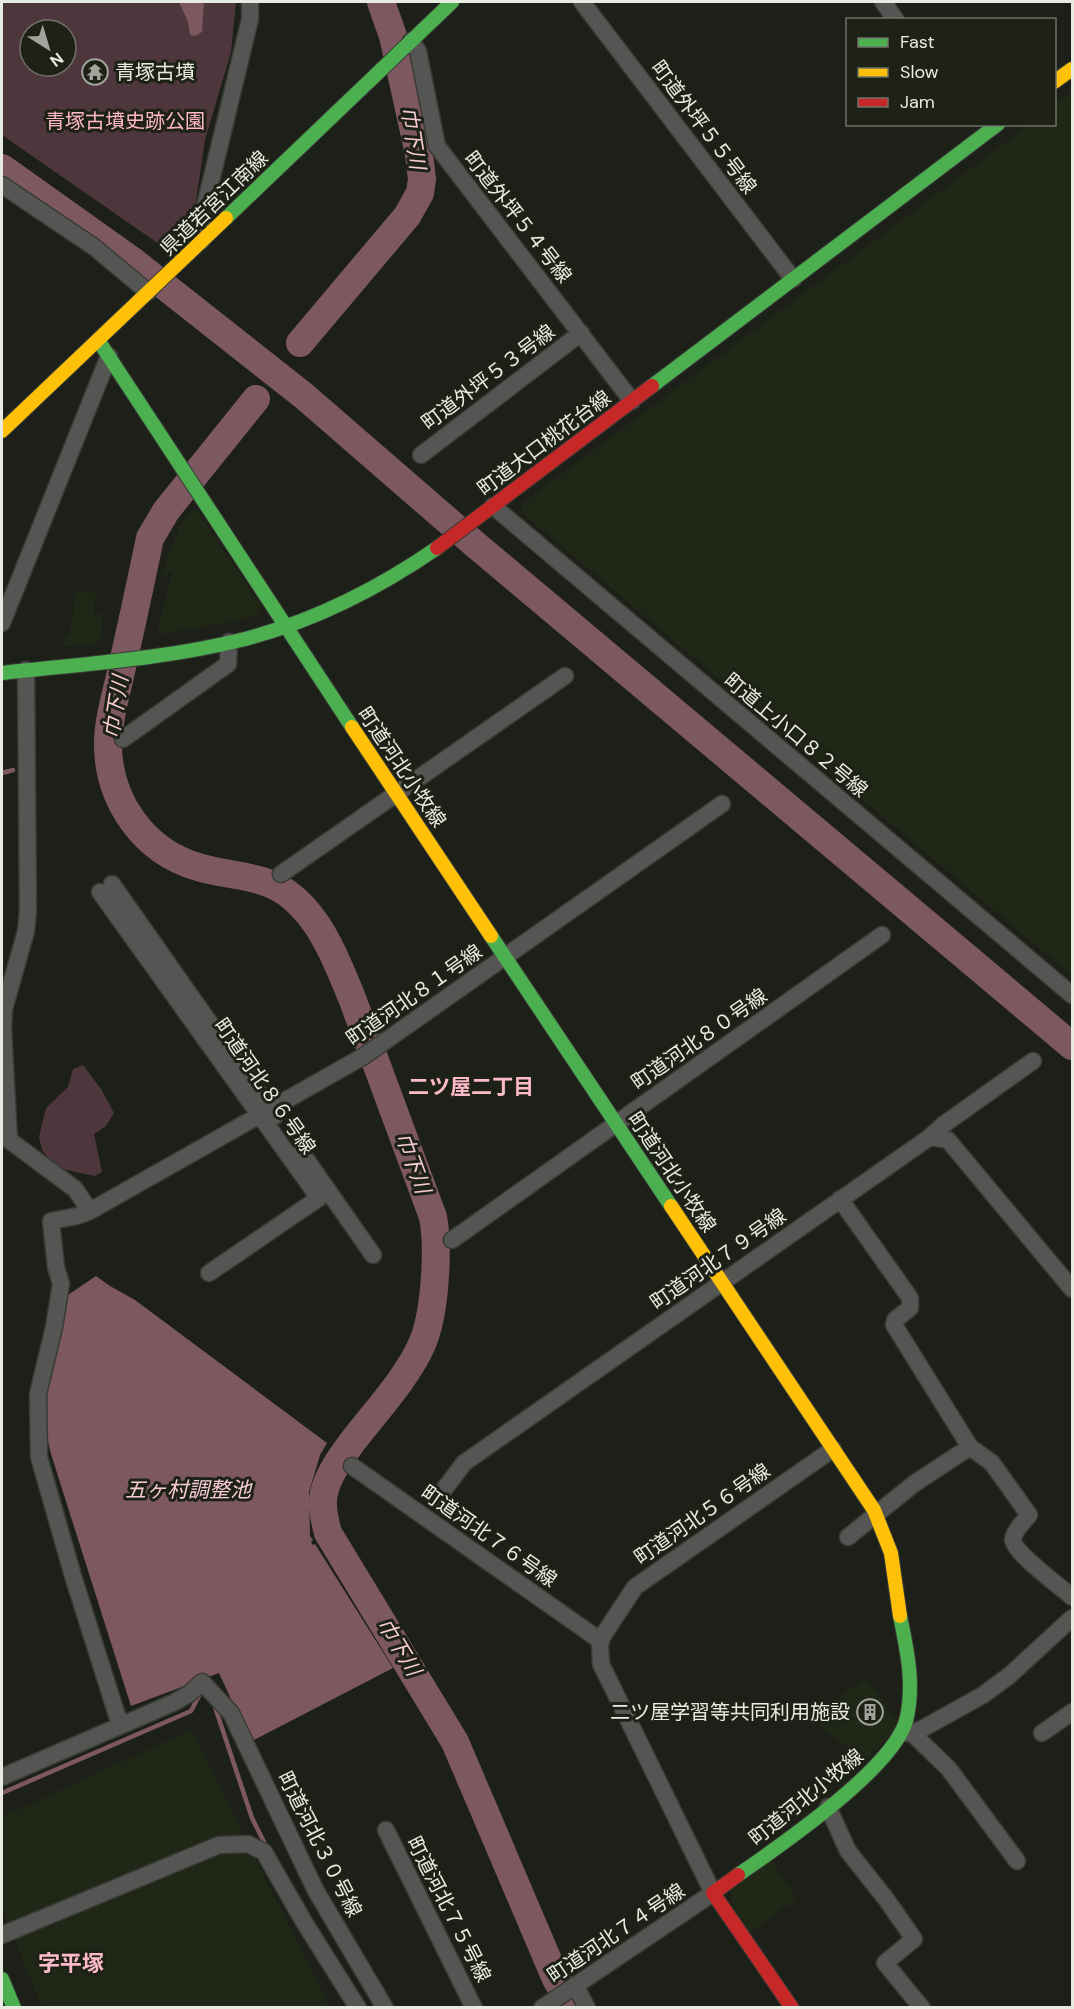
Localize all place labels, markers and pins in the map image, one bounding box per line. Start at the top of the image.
temple icon: 青塚古墳 [80,57,110,87]
place label: 青塚古墳 [115,59,195,85]
building icon: 二ツ屋学習等共同利用施設 [855,1697,885,1727]
place label: 二ツ屋学習等共同利用施設 [610,1699,850,1725]

